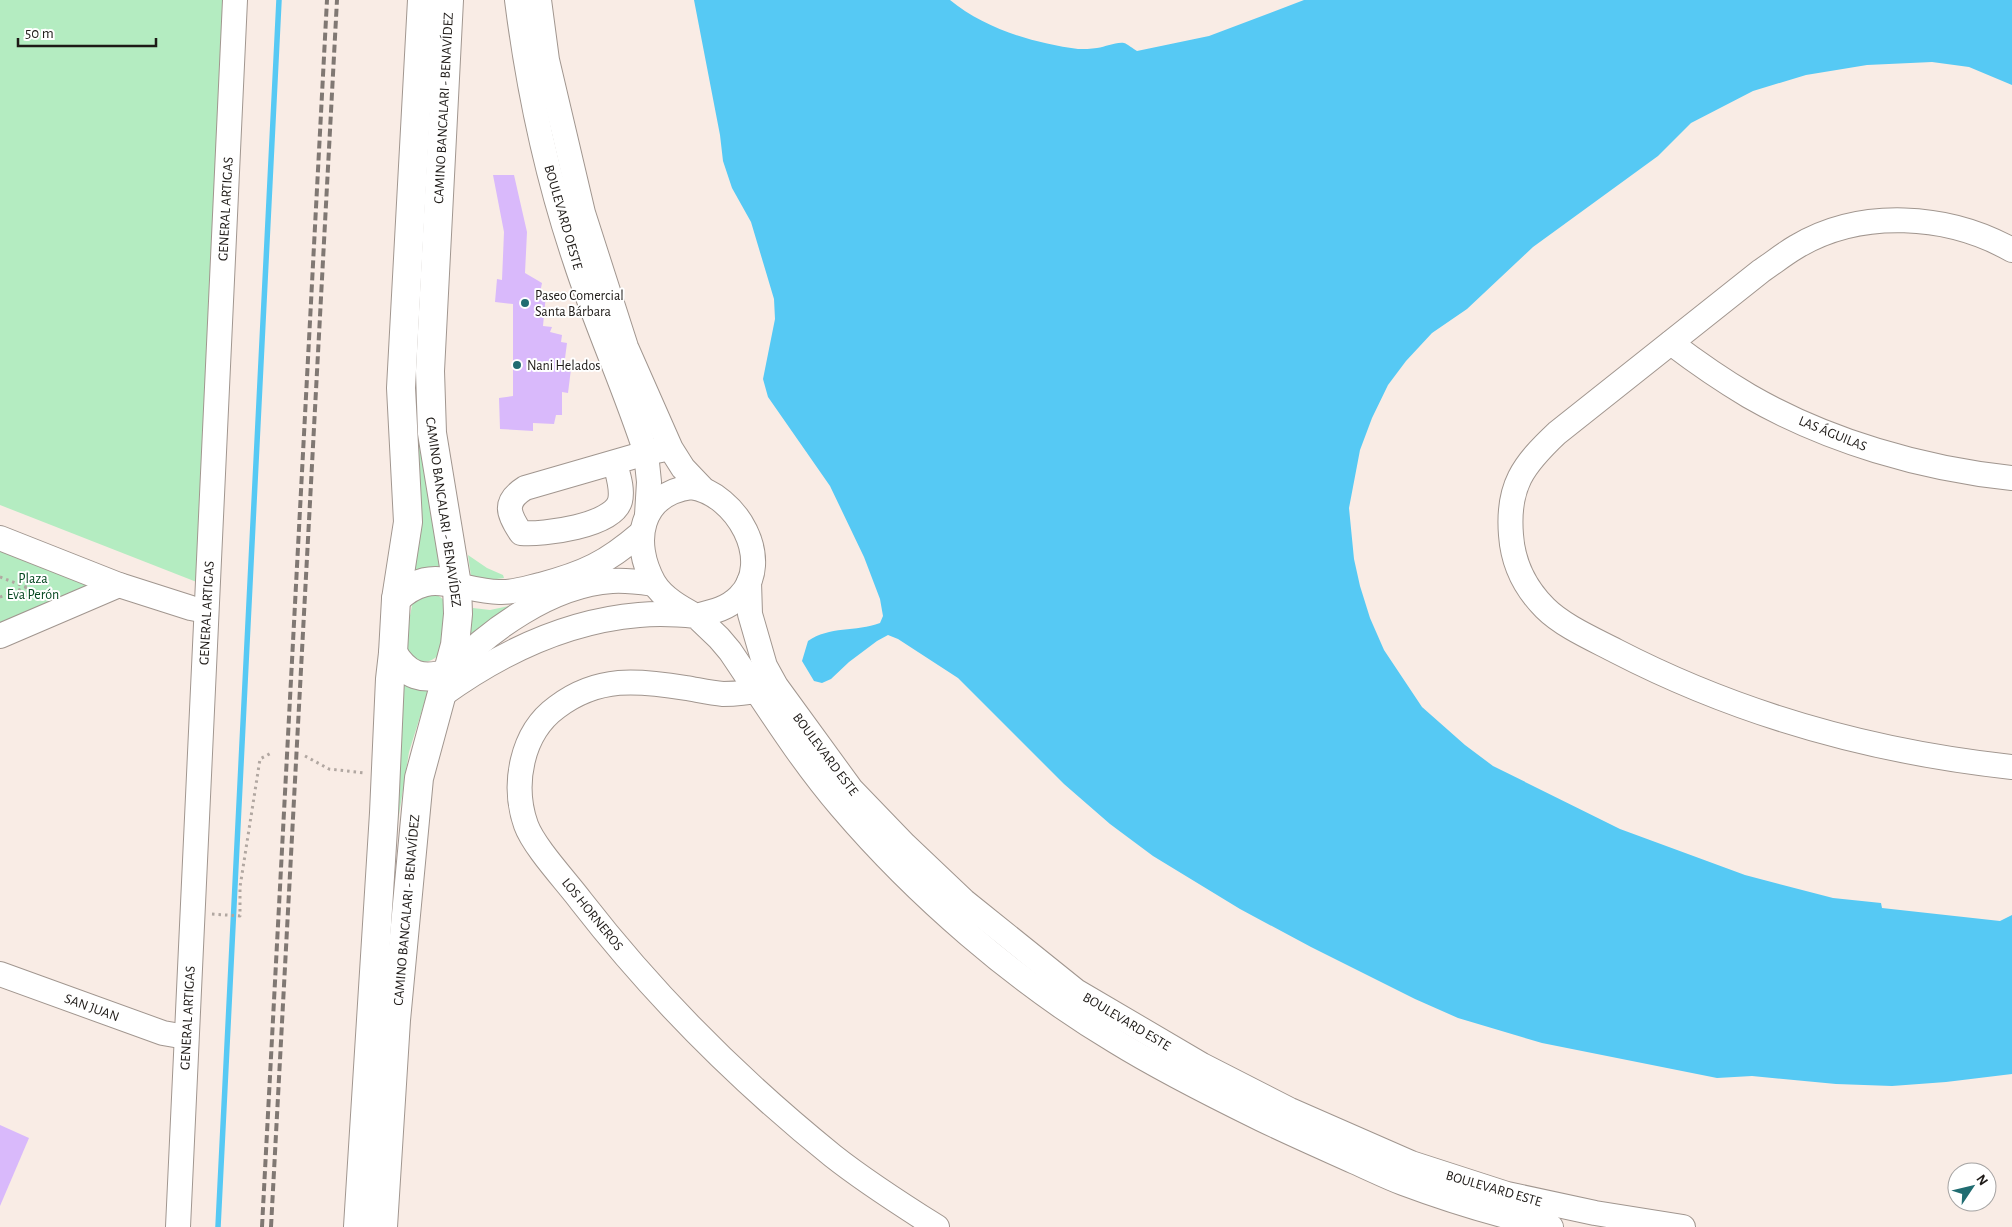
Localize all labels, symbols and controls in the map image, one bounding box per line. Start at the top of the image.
street label: CAMINO BANCALARI - BENAVÍDEZ [429,12,456,204]
scale bar [18,15,155,47]
text: 50 m [25,26,54,41]
street label: GENERAL ARTIGAS [216,157,236,261]
street label: BOULEVARD OESTE [541,163,585,271]
place label: Paseo Comercial Santa Bárbara [535,289,624,319]
marker: Paseo Comercial Santa Bárbara [519,297,531,309]
marker: Nani Helados [511,359,523,371]
place label: Nani Helados [527,359,601,373]
street label: LAS ÁGUILAS [1797,411,1870,454]
street label: CAMINO BANCALARI - BENAVÍDEZ [423,416,466,608]
street label: GENERAL ARTIGAS [197,561,217,665]
park label: Plaza Eva Perón [7,572,59,602]
street label: BOULEVARD ESTE [790,711,861,799]
street label: CAMINO BANCALARI - BENAVÍDEZ [389,814,422,1006]
street label: LOS HORNEROS [559,876,626,953]
street label: GENERAL ARTIGAS [178,966,198,1070]
street label: BOULEVARD ESTE [1080,990,1173,1054]
street label: SAN JUAN [62,992,121,1024]
north arrow [1947,1162,1997,1212]
street label: BOULEVARD ESTE [1444,1169,1544,1209]
text: N [1973,1172,1990,1188]

